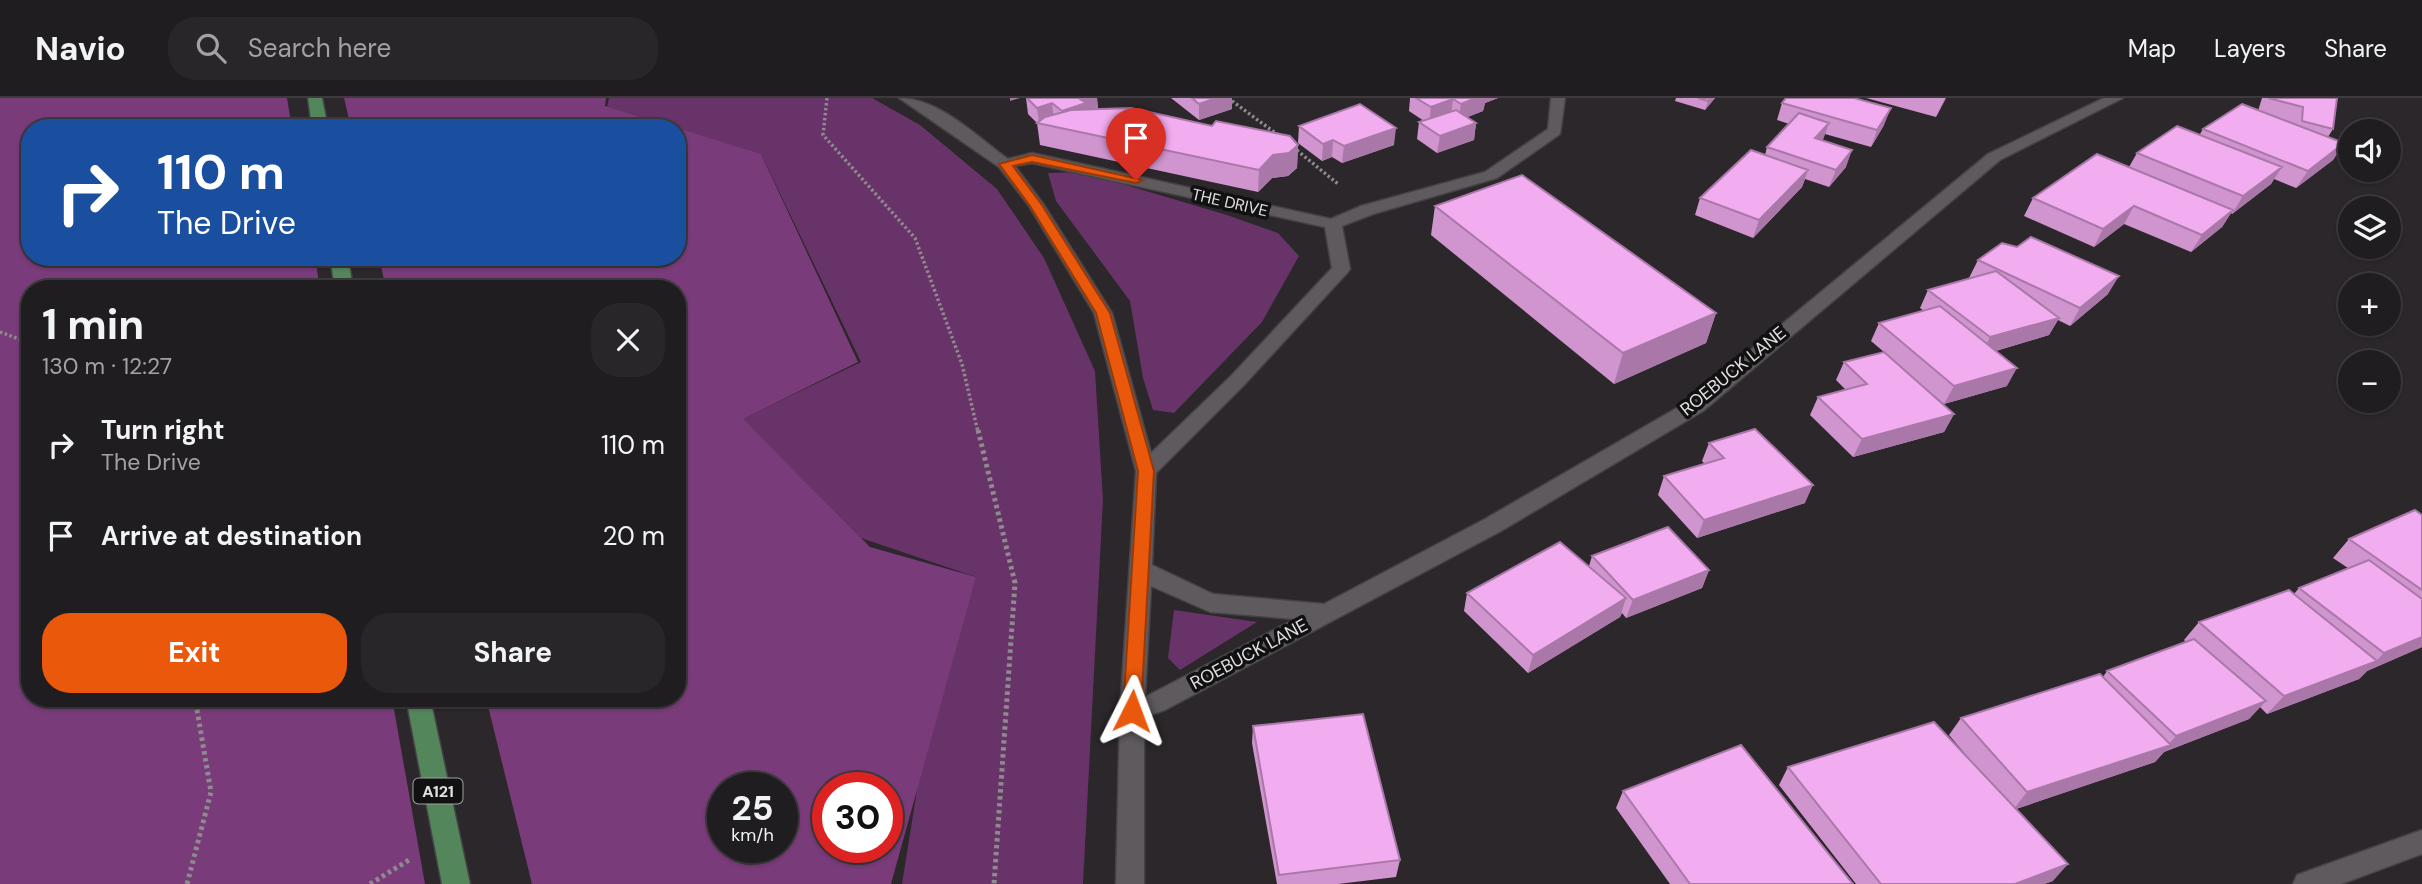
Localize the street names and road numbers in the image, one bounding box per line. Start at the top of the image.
street label: THE DRIVE [1190,184,1270,221]
street label: ROEBUCK LANE [1675,321,1791,421]
street label: ROEBUCK LANE [1186,613,1312,695]
road number: A121 [414,778,462,804]

